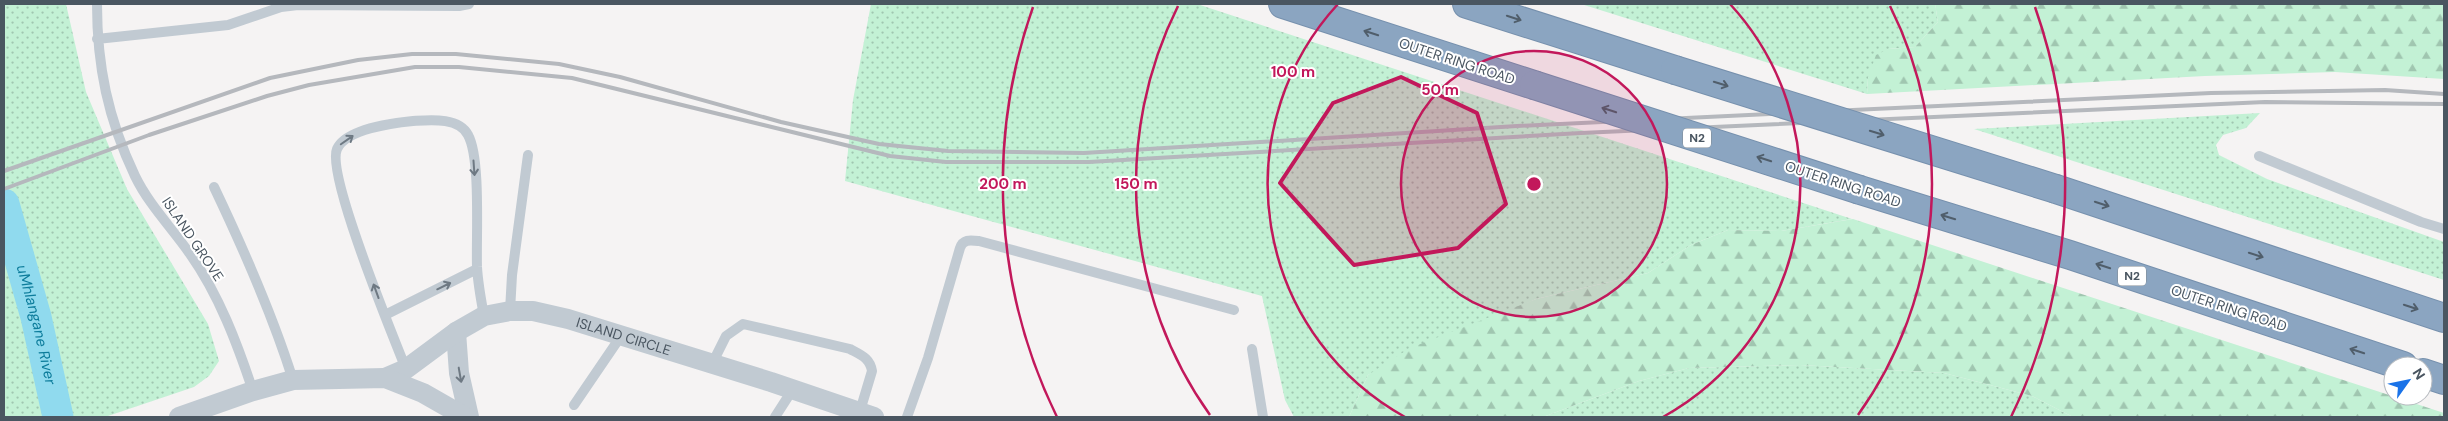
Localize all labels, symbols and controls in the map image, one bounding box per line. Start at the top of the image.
one-way arrow [1505,14,1521,24]
one-way arrow [1363,27,1379,37]
street label: OUTER RING ROAD [1397,34,1517,88]
text: 100 m [1271,62,1315,82]
text: 50 m [1421,80,1459,100]
one-way arrow [1713,80,1729,90]
one-way arrow [1601,104,1617,114]
road number: N2 [1683,128,1711,148]
one-way arrow [1868,128,1884,138]
one-way arrow [340,135,354,145]
one-way arrow [1756,154,1772,164]
street label: OUTER RING ROAD [1783,157,1903,211]
one-way arrow [470,159,479,175]
text: 200 m [979,174,1027,194]
text: 150 m [1115,174,1158,194]
centre of rings [1525,175,1543,193]
street label: ISLAND GROVE [158,193,228,285]
one-way arrow [2094,200,2110,209]
one-way arrow [1940,212,1956,222]
one-way arrow [2248,251,2264,261]
one-way arrow [2095,261,2111,271]
water label: uMhlangane River [12,262,61,387]
road number: N2 [2118,266,2146,286]
one-way arrow [436,281,451,290]
street label: OUTER RING ROAD [2169,281,2289,335]
one-way arrow [371,283,380,299]
one-way arrow [2402,302,2418,312]
street label: ISLAND CIRCLE [574,313,673,359]
one-way arrow [2349,345,2365,355]
north arrow [2383,356,2433,406]
text: N [2409,365,2429,383]
one-way arrow [456,367,466,383]

